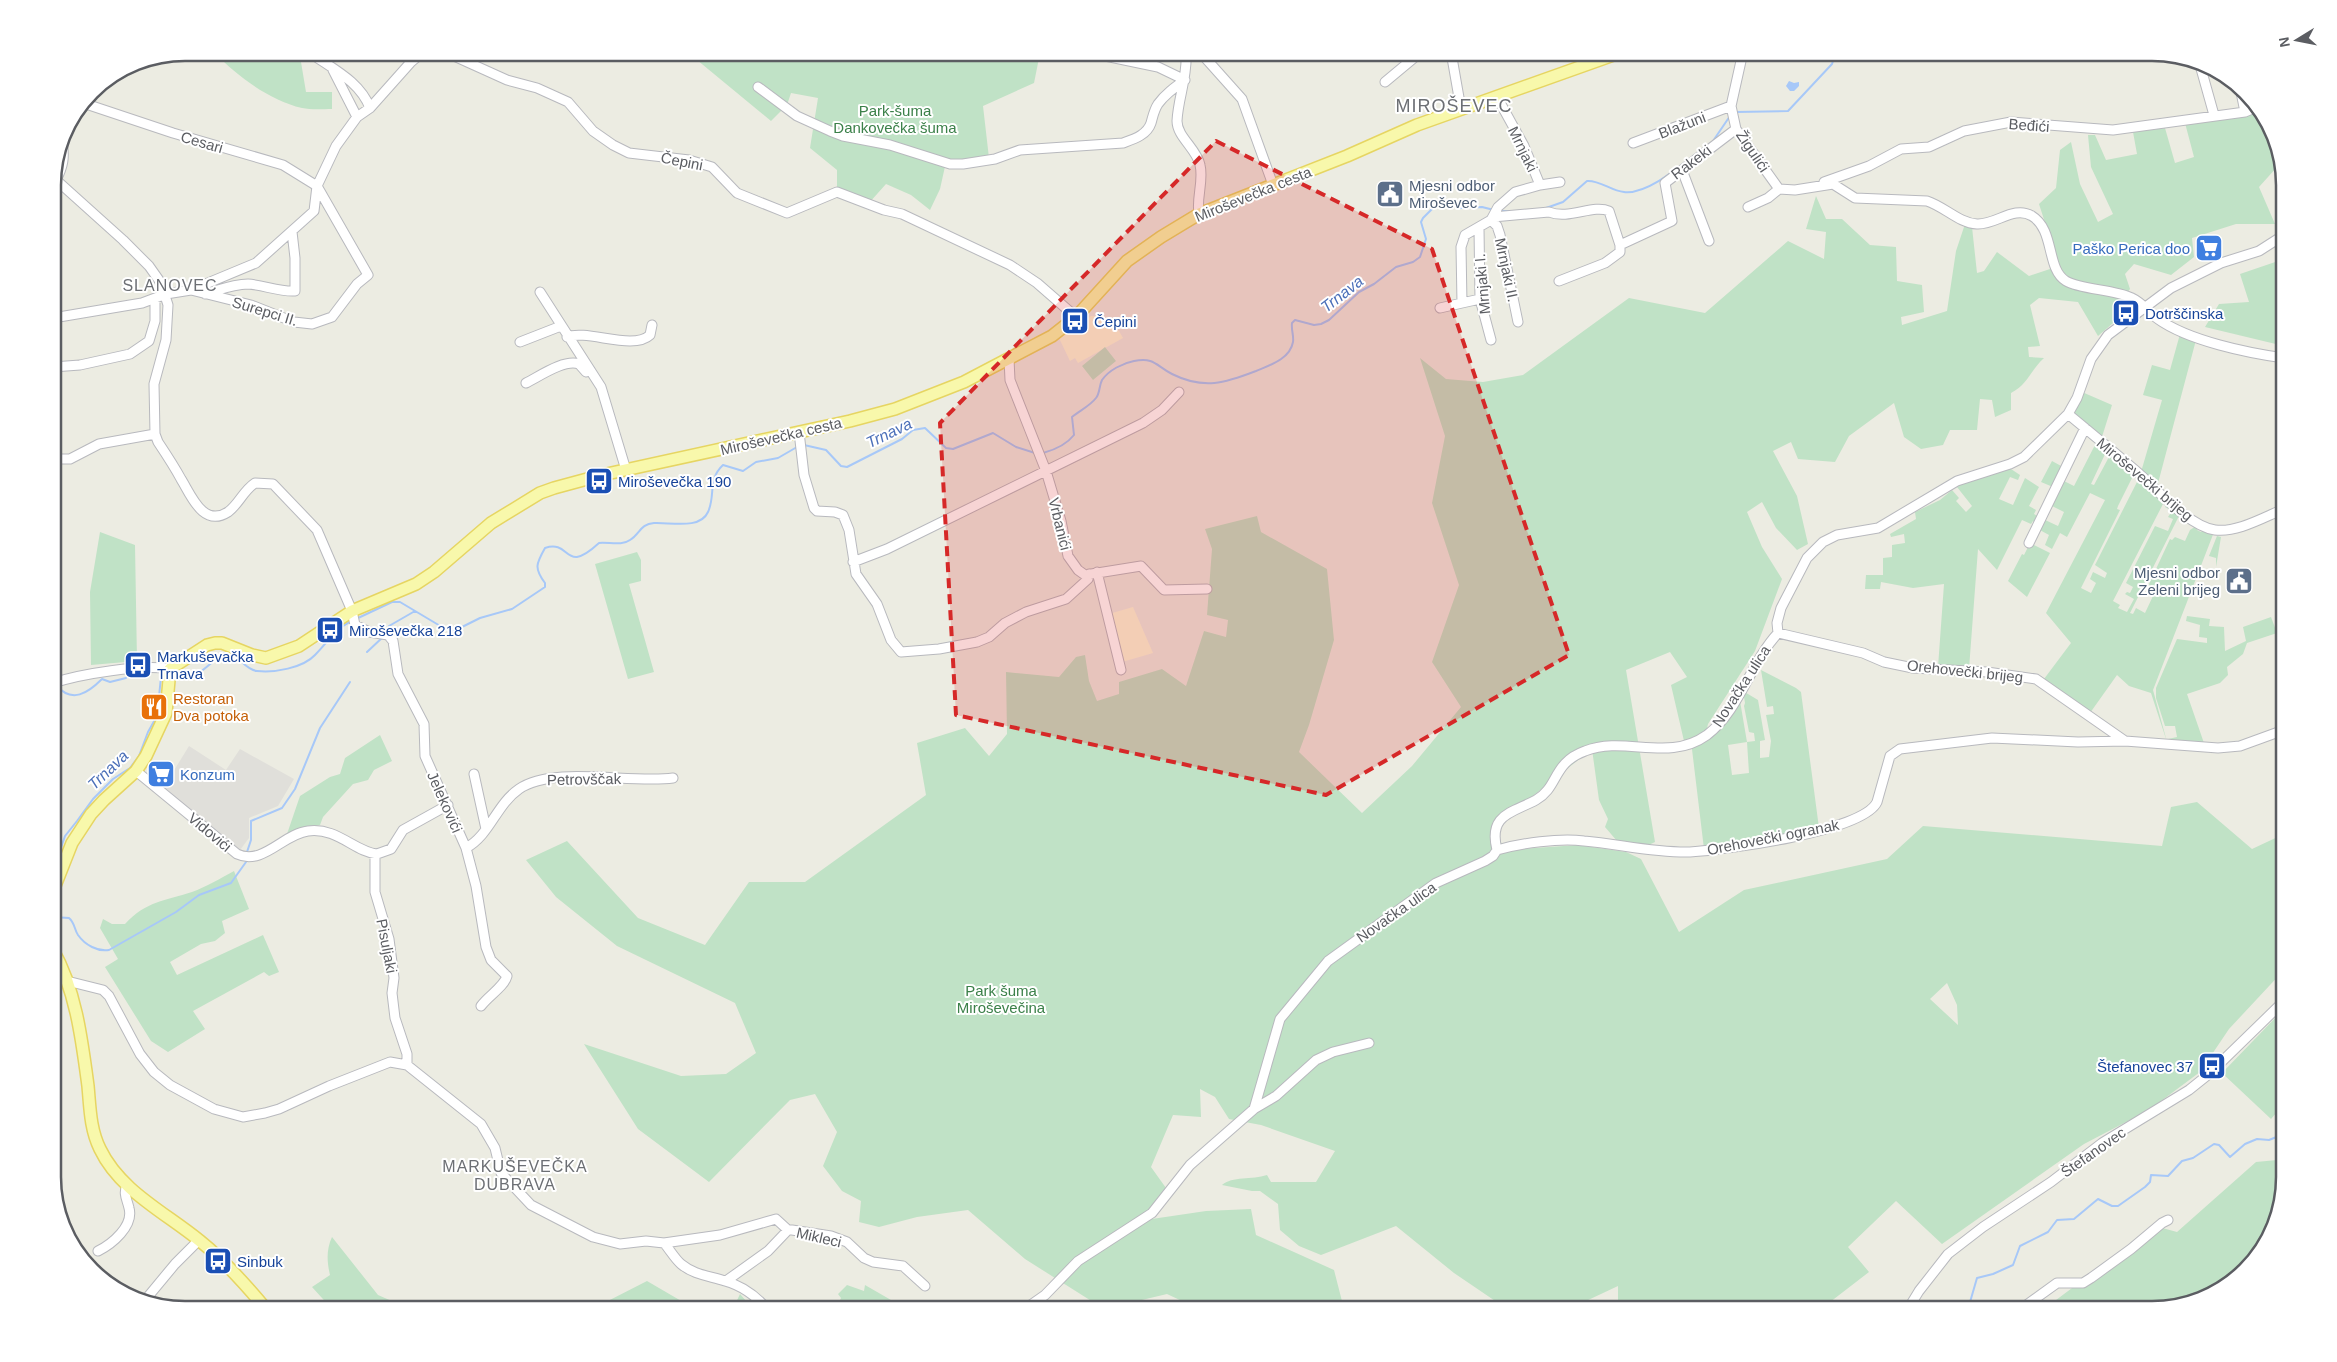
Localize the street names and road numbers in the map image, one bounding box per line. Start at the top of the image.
street label: Blažuni [1656,108,1708,142]
street label: Beđići [2008,115,2050,135]
street label: Mrnjaki [1505,124,1541,174]
street label: Žigulići [1733,127,1773,175]
street label: Cesari [179,128,225,156]
street label: Rakeki [1668,141,1714,183]
street label: Čepini [660,149,704,173]
street label: Miroševečka cesta [1192,163,1314,225]
street label: Mrnjaki II. [1492,236,1522,304]
street label: Mrnjaki I. [1471,253,1493,315]
street label: Surepci II. [230,293,300,329]
street label: Miroševečka cesta [719,414,844,458]
street label: Miroševečki brijeg [2094,434,2196,524]
street label: Vrbanići [1045,496,1075,552]
street label: Novačka ulica [1708,642,1774,730]
street label: Orehovečki brijeg [1906,656,2024,686]
street label: Jelekovići [424,769,466,835]
street label: Petrovščak [547,770,622,788]
street label: Vidovići [185,809,235,855]
street label: Orehovečki ogranak [1705,816,1841,858]
street label: Novačka ulica [1353,878,1440,946]
street label: Pisuljaki [373,917,401,975]
street label: Štefanovec [2057,1123,2129,1180]
street label: Mikleci [795,1224,843,1250]

